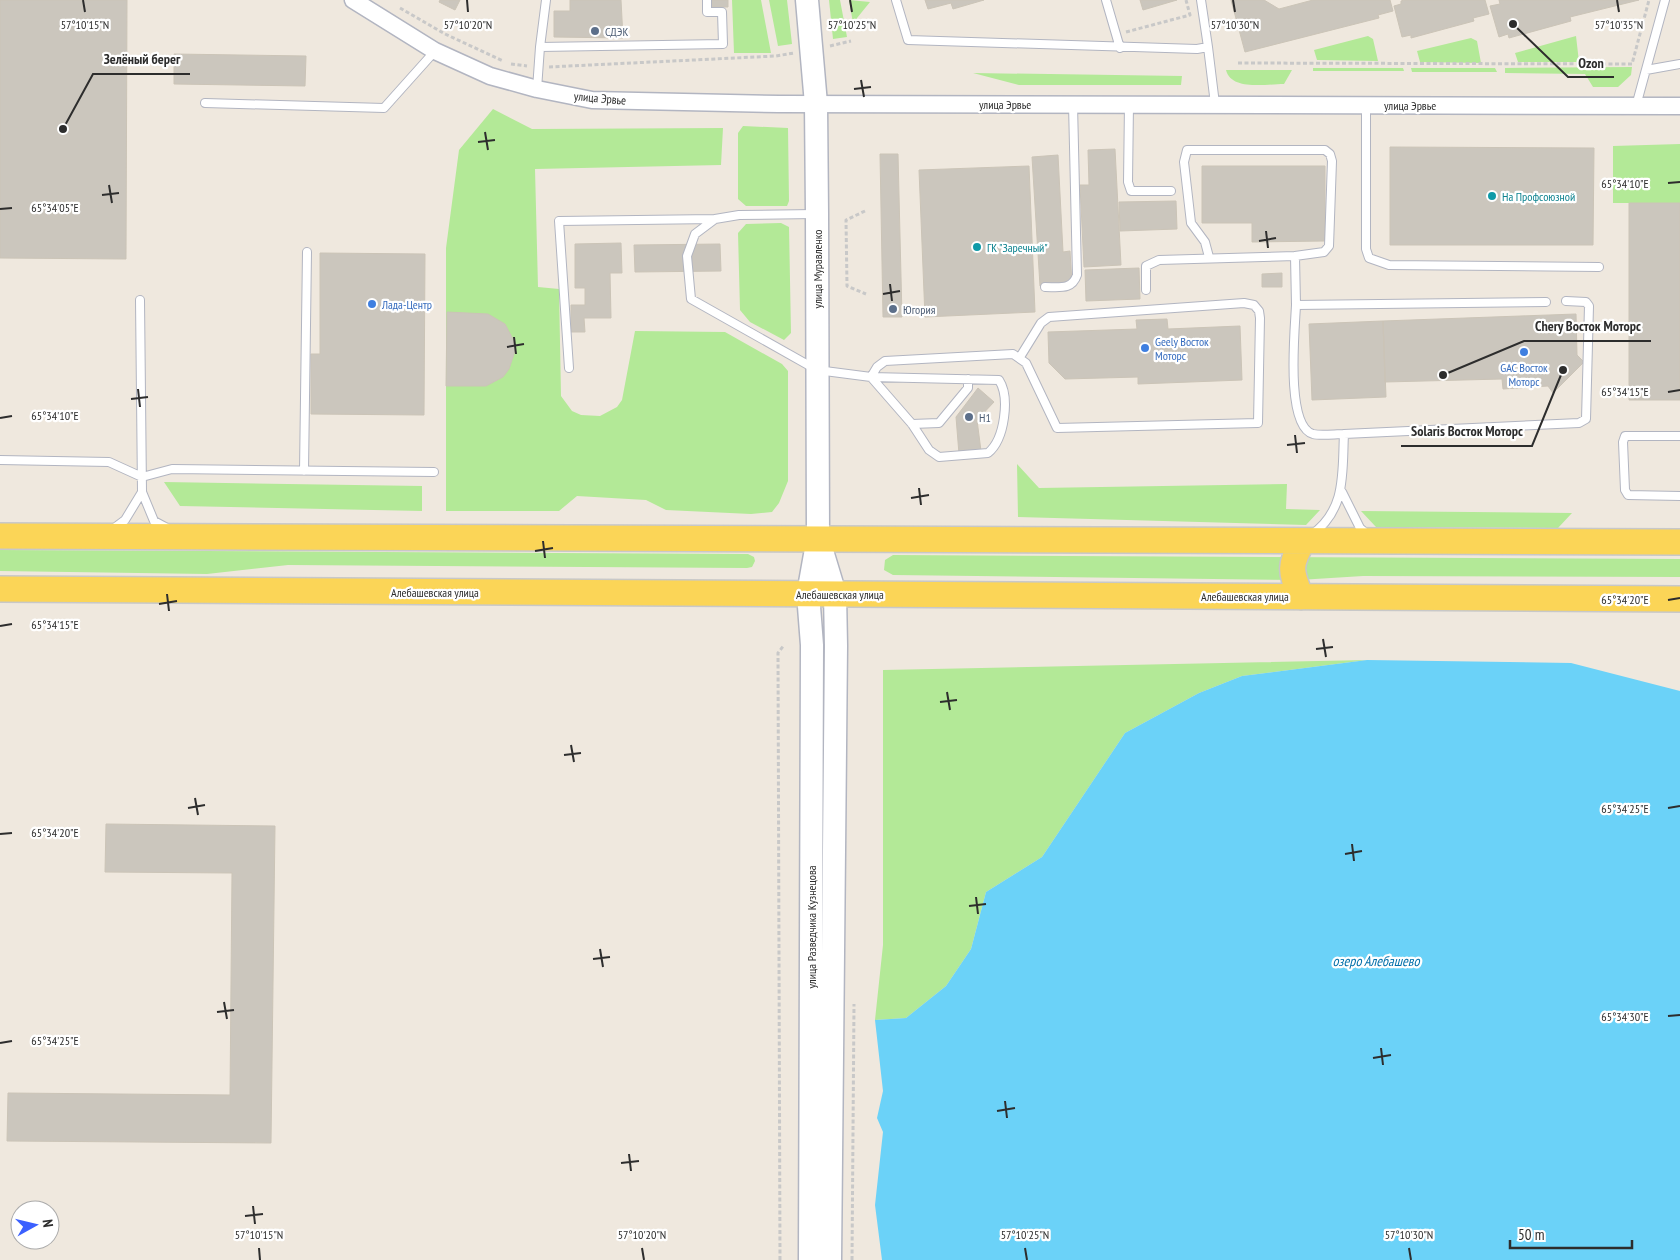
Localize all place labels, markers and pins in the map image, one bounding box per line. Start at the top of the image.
place label: СДЭК [605,24,628,39]
marker: СДЭК [589,25,601,37]
callout: Зелёный берег [93,45,190,74]
callout: Ozon [1568,48,1614,77]
place label: На Профсоюзной [1502,189,1575,204]
marker: На Профсоюзной [1486,190,1498,202]
place label: ГК "Заречный" [987,240,1048,255]
marker: ГК "Заречный" [971,241,983,253]
place label: Лада-Центр [381,297,432,312]
marker: Лада-Центр [366,298,378,310]
place label: Югория [903,302,936,317]
marker: Югория [887,303,899,315]
callout: Chery Восток Моторс [1524,312,1651,341]
place label: Geely Восток Моторс [1155,334,1209,363]
marker: Geely Восток Моторс [1139,342,1151,354]
marker: GAC Восток Моторс [1518,346,1530,358]
place label: GAC Восток Моторс [1500,360,1548,389]
place label: Н1 [979,410,991,425]
marker: Н1 [963,411,975,423]
callout: Solaris Восток Моторс [1401,417,1532,446]

